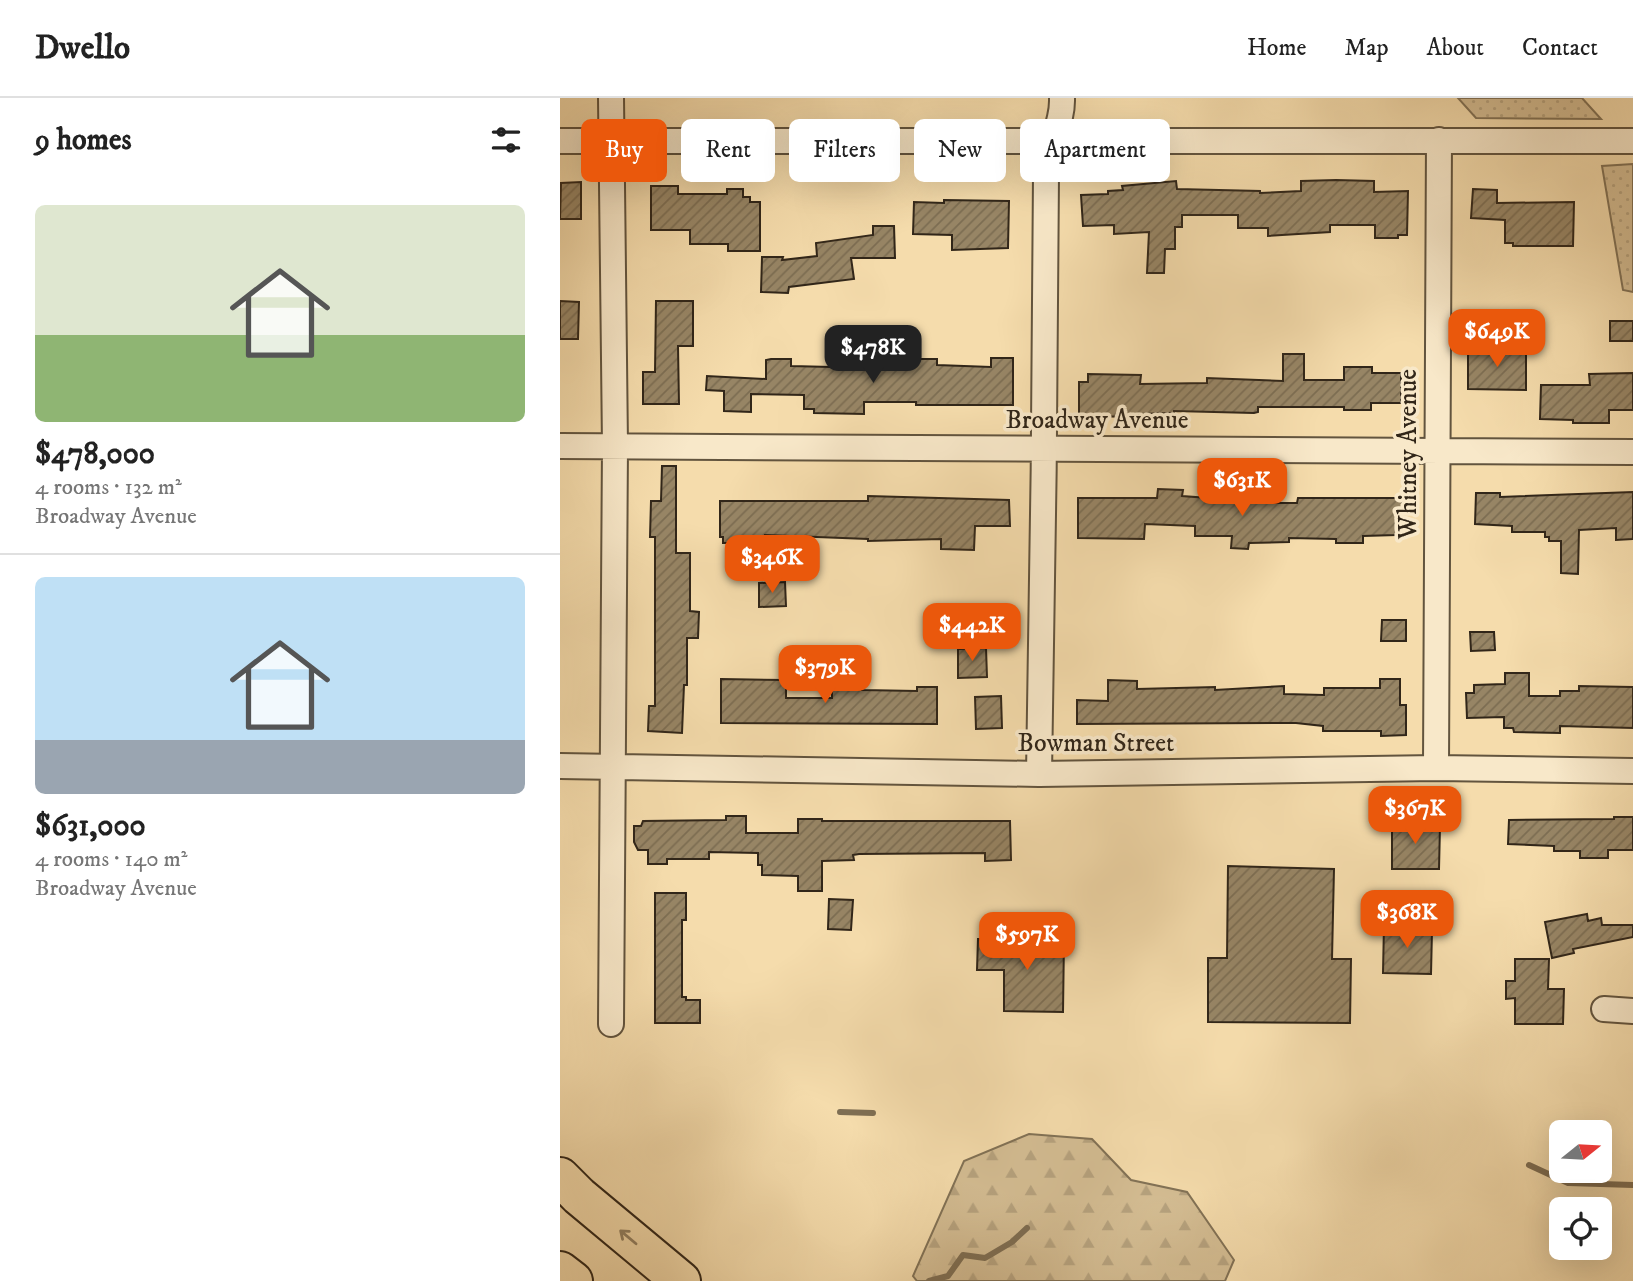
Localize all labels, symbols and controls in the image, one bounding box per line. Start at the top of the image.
text: Dwello [35,28,130,69]
text: Home [1247,33,1306,63]
text: Map [1344,33,1389,63]
text: About [1427,33,1484,63]
text: Contact [1522,33,1598,63]
chip: Buy [581,119,667,182]
chip: Rent [681,119,775,182]
chip: Filters [789,119,900,182]
chip: New [914,119,1006,182]
chip: Apartment [1020,119,1170,182]
icon: filters [487,121,525,159]
text: 9 homes [35,122,132,159]
icon: home [217,250,343,376]
pin: $649K [1448,310,1546,369]
text: $649K [1464,317,1530,346]
pin: $478K [824,326,922,385]
text: $478K [841,333,905,362]
street label: Whitney Avenue [1392,369,1425,540]
street label: Broadway Avenue [1006,404,1188,437]
text: $478,000 [35,436,155,473]
pin: $631K [1193,458,1291,518]
text: $631K [1213,466,1271,495]
text: 4 rooms · 132 m² [35,473,182,502]
text: Broadway Avenue [35,502,197,531]
pin: $346K [723,536,821,595]
text: $346K [741,543,803,572]
pin: $442K [923,603,1021,663]
text: $442K [939,611,1005,640]
icon: home [217,622,343,748]
pin: $379K [776,646,874,705]
text: $379K [795,653,855,682]
street label: Bowman Street [1018,727,1174,760]
pin: $367K [1366,786,1464,846]
text: $367K [1384,794,1446,823]
text: $631,000 [35,808,146,845]
text: 4 rooms · 140 m² [35,845,188,874]
text: Broadway Avenue [35,874,197,903]
pin: $368K [1358,890,1456,950]
text: $368K [1377,898,1437,927]
pin: $597K [978,912,1076,972]
text: $597K [995,920,1059,949]
north arrow [1549,1120,1612,1183]
map controls [1549,1120,1612,1260]
button: locate [1549,1197,1612,1260]
one-way arrow [620,1229,638,1245]

